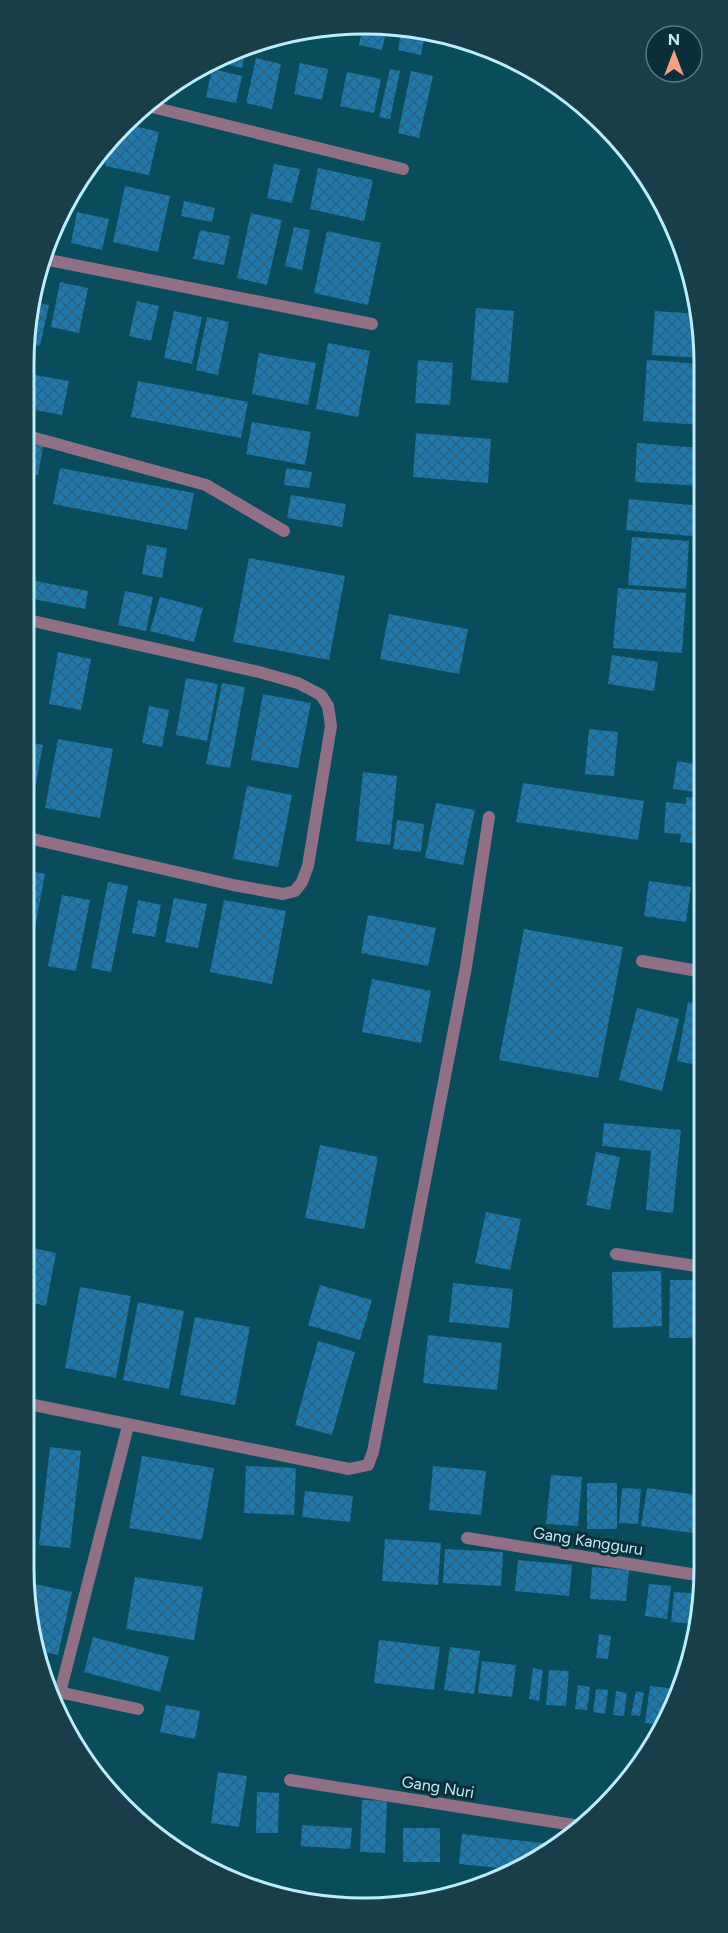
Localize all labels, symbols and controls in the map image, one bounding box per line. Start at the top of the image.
north arrow [644,24,704,84]
text: N [668,30,680,49]
street label: Gang Kangguru [532,1523,644,1559]
street label: Gang Nuri [400,1772,476,1802]

